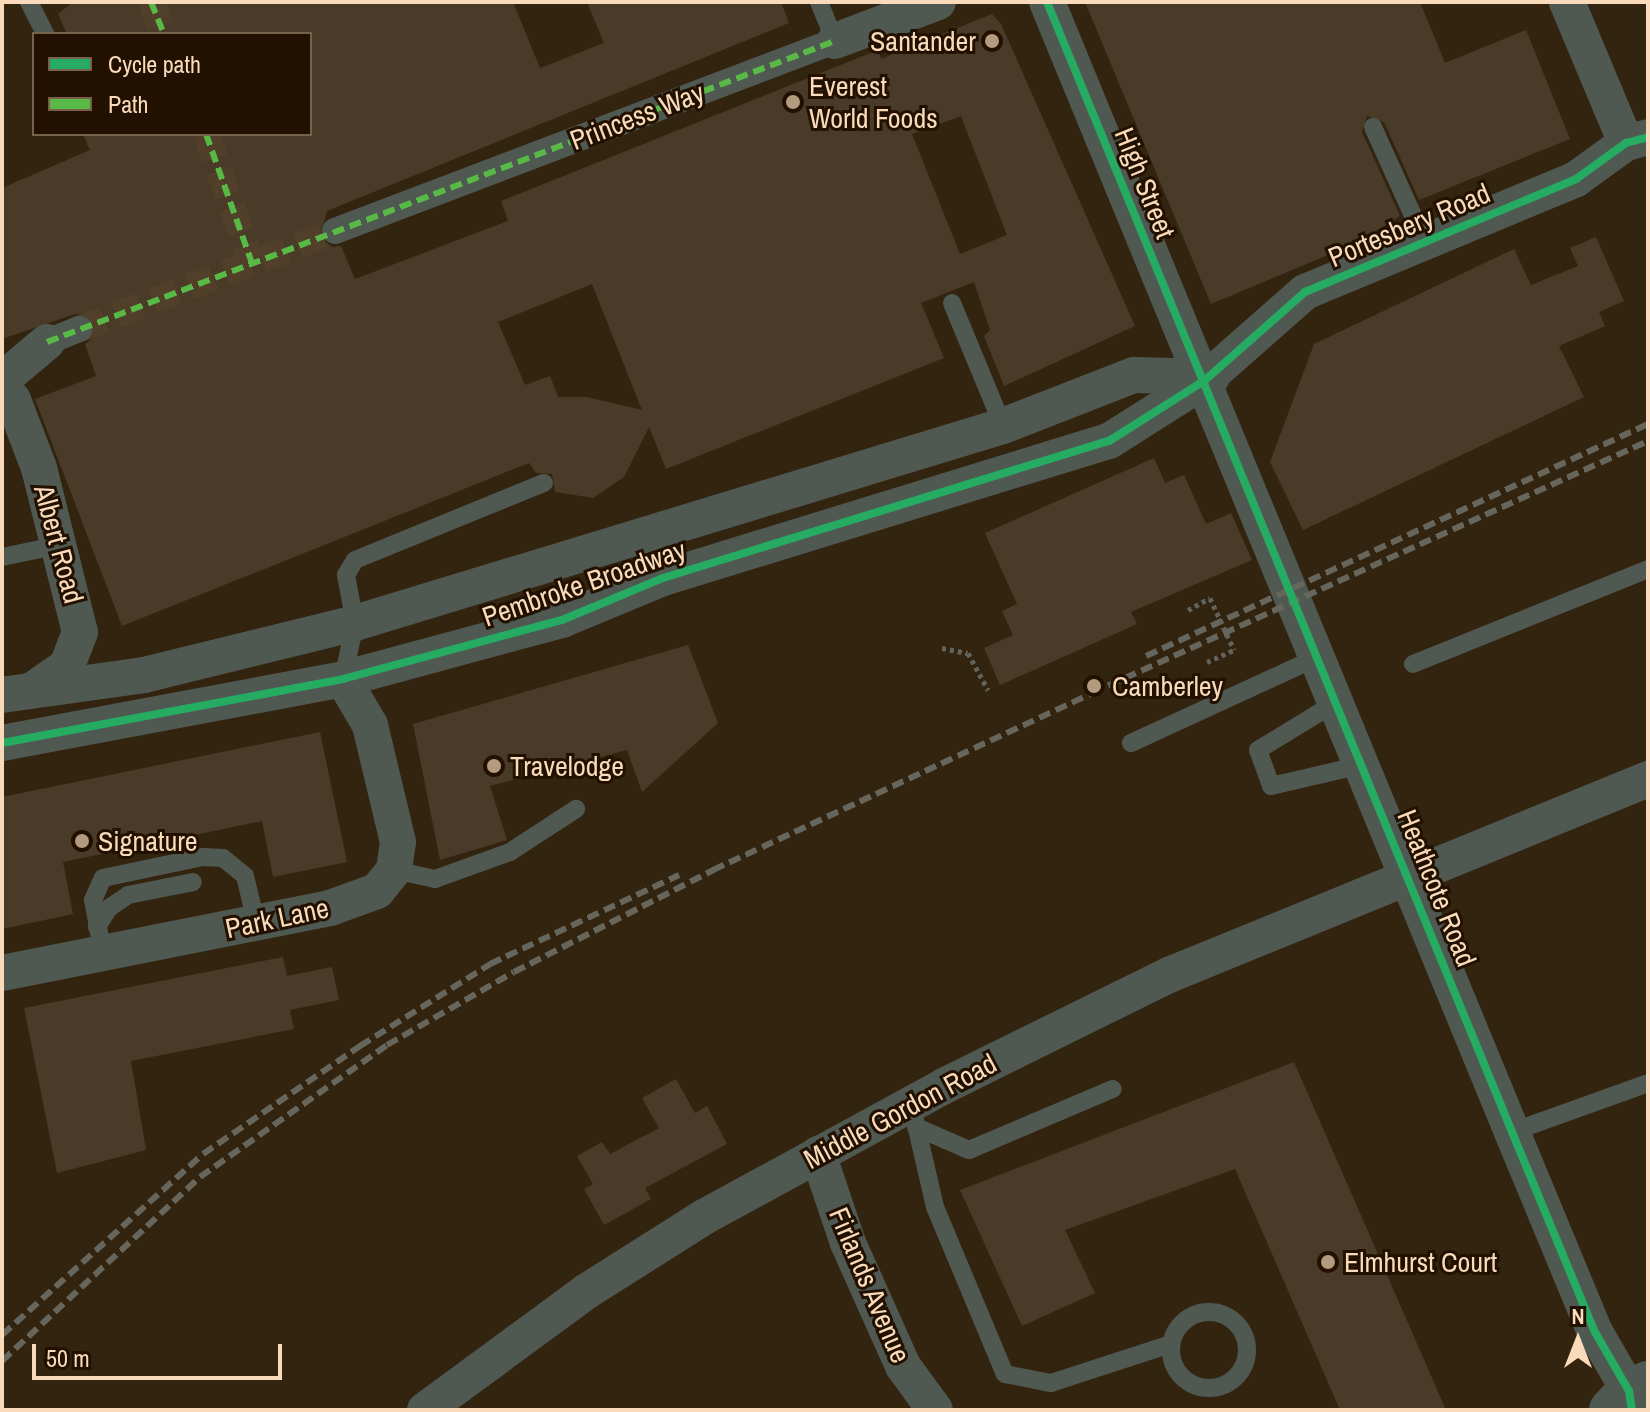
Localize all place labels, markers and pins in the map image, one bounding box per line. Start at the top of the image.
place label: Santander [870,24,976,58]
marker: Santander [983,32,1001,50]
place label: Everest World Foods [809,69,938,135]
marker: Everest World Foods [784,93,802,111]
place label: Camberley [1112,669,1223,703]
marker: Camberley [1083,675,1105,697]
place label: Travelodge [510,749,624,783]
marker: Travelodge [485,757,503,775]
place label: Signature [98,824,198,858]
marker: Signature [73,832,91,850]
place label: Elmhurst Court [1344,1245,1497,1279]
marker: Elmhurst Court [1319,1253,1337,1271]

